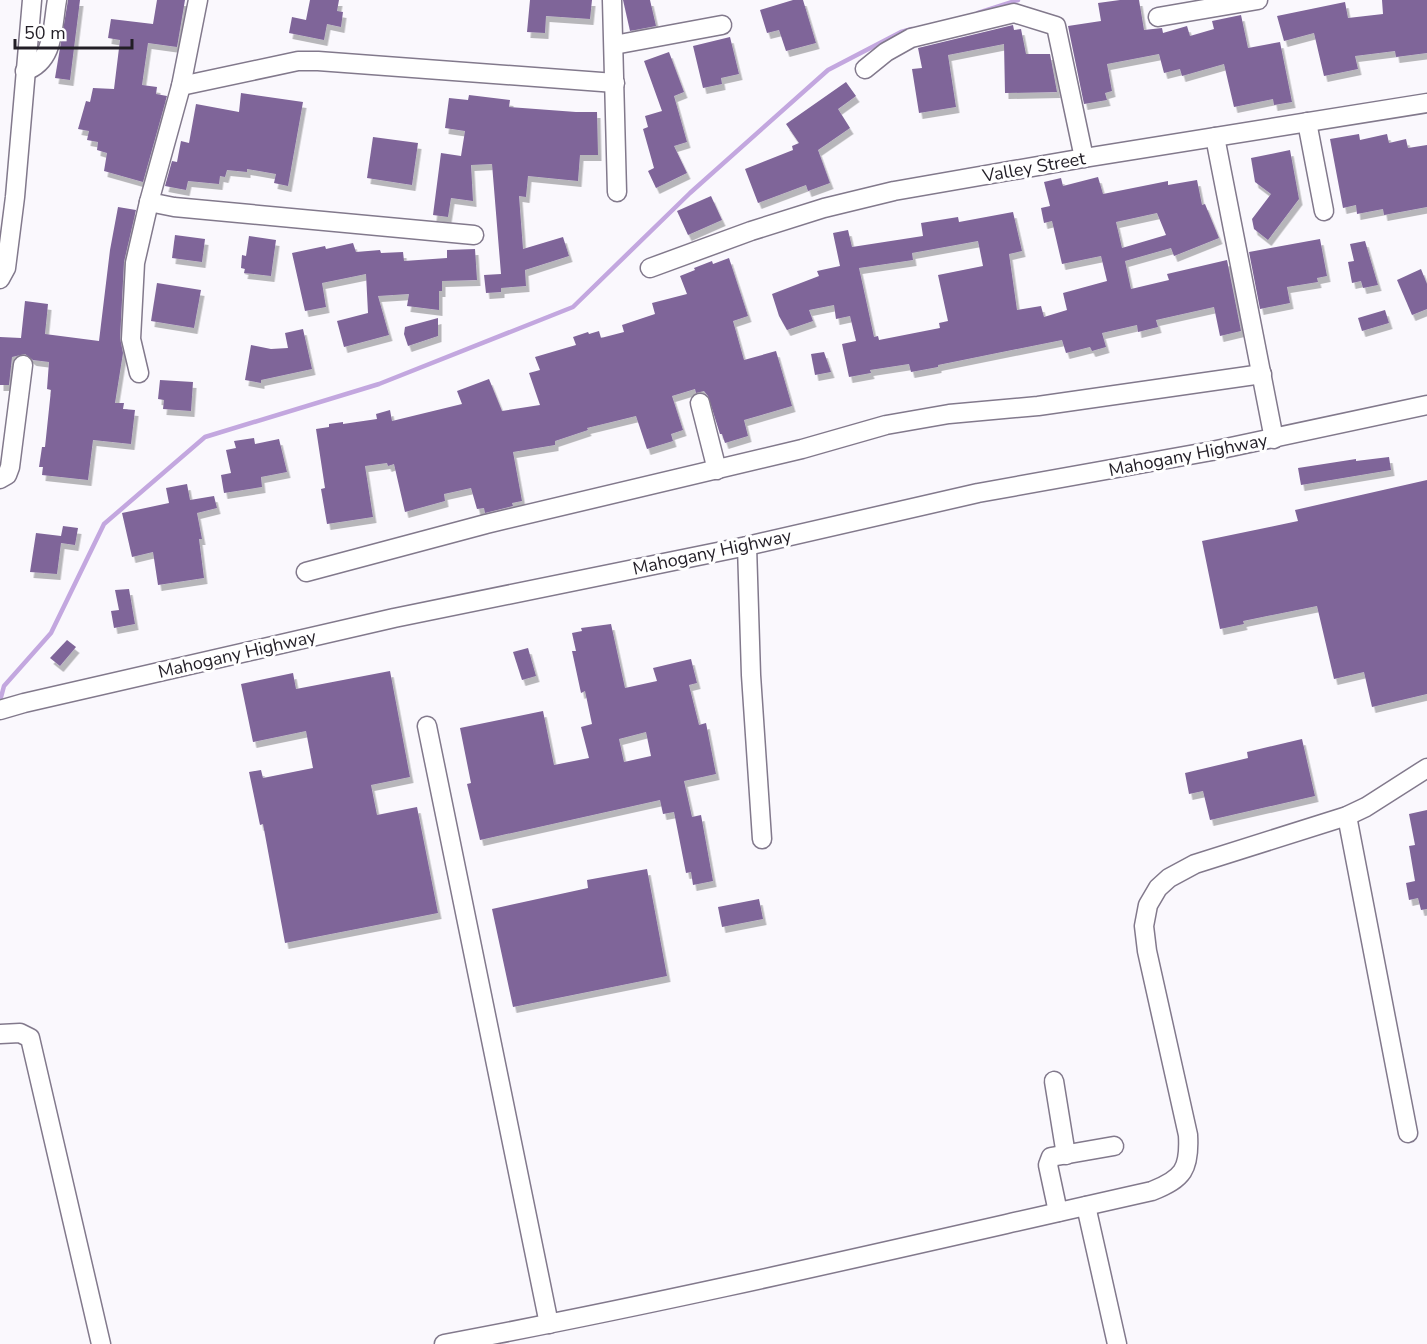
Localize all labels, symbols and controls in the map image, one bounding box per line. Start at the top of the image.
scale bar [15,12,132,50]
text: 50 m [24,21,66,45]
street label: Valley Street [980,146,1088,188]
street label: Mahogany Highway [1106,428,1270,482]
street label: Mahogany Highway [631,523,794,581]
street label: Mahogany Highway [156,624,319,684]

